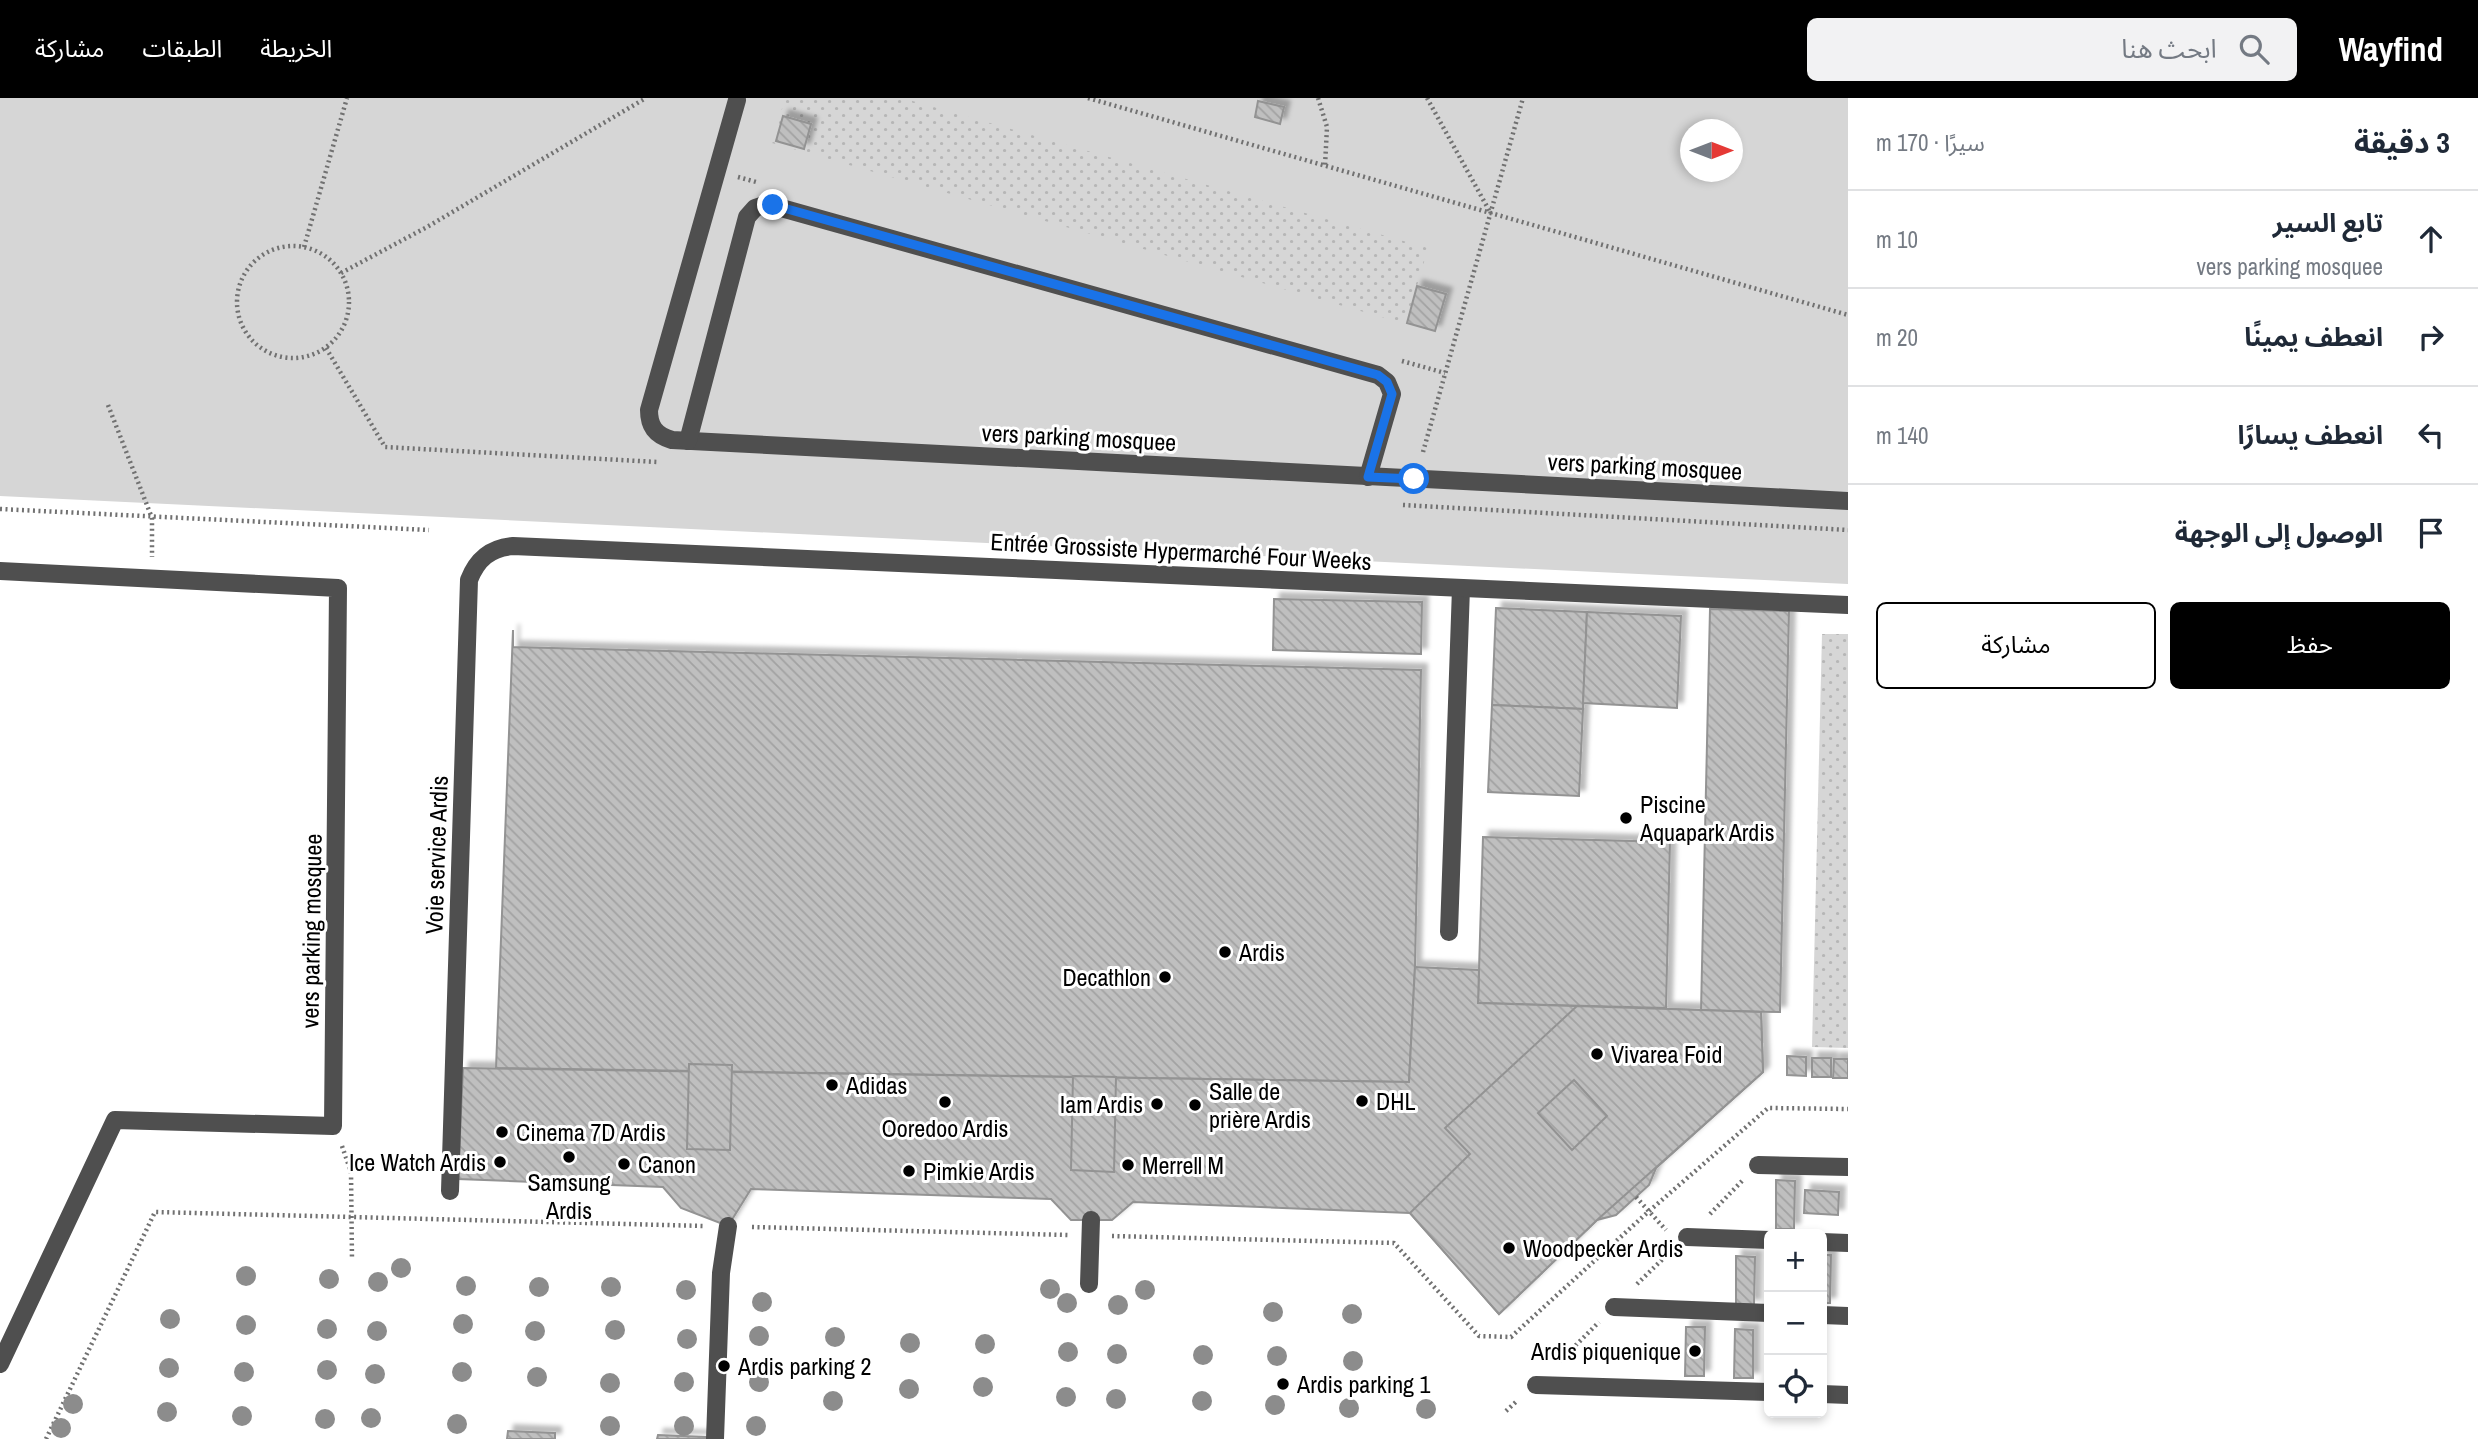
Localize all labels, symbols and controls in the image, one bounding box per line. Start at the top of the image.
search box [1807,18,2297,81]
text: Wayfind [2339,27,2443,71]
icon: search [2235,30,2273,68]
text: ابحث هنا [2121,31,2217,66]
text: مشاركة [35,32,104,64]
text: الطبقات [142,32,222,64]
text: الخريطة [260,32,332,64]
north arrow [1680,119,1743,182]
text: 3 دقيقة [2354,122,2450,162]
text: سيرًا · 170 m [1876,127,1985,158]
route end [757,189,788,220]
text: تابع السير [2273,205,2383,240]
icon: ahead [2412,220,2450,258]
text: 10 m [1876,224,1918,255]
text: vers parking mosquee [2196,251,2383,282]
icon: right [2412,318,2450,356]
text: انعطف يمينًا [2244,319,2383,354]
text: 20 m [1876,322,1918,353]
street label: vers parking mosquee [981,416,1177,458]
icon: left [2412,416,2450,454]
text: انعطف يسارًا [2237,417,2383,452]
text: 140 m [1876,420,1928,451]
street label: vers parking mosquee [1547,445,1743,487]
route start [1398,463,1429,494]
icon: arrive [2412,514,2450,552]
text: الوصول إلى الوجهة [2175,515,2383,550]
street label: Entrée Grossiste Hypermarché Four Weeks [990,525,1372,577]
button: مشاركة [1876,602,2156,689]
button: حفظ [2170,602,2450,689]
street label: Voie service Ardis [417,775,455,935]
place label: Piscine Aquapark Ardis [1639,788,1775,848]
marker: Piscine Aquapark Ardis [1618,810,1634,826]
street label: vers parking mosquee [293,833,329,1029]
place label: Ardis [1238,936,1285,968]
marker: Ardis [1217,944,1233,960]
place label: Decathlon [1062,961,1151,993]
marker: Decathlon [1157,969,1173,985]
place label: Vivarea Foid [1611,1038,1722,1070]
marker: Vivarea Foid [1589,1046,1605,1062]
place label: Adidas [845,1069,907,1101]
place label: Salle de prière Ardis [1209,1075,1311,1135]
marker: Adidas [824,1077,840,1093]
place label: DHL [1376,1085,1415,1117]
place label: Iam Ardis [1060,1088,1143,1120]
marker: DHL [1354,1093,1370,1109]
marker: Ooredoo Ardis [937,1094,953,1110]
marker: Iam Ardis [1149,1096,1165,1112]
marker: Salle de prière Ardis [1187,1097,1203,1113]
place label: Ooredoo Ardis [882,1112,1008,1144]
place label: Cinema 7D Ardis [516,1116,666,1148]
marker: Cinema 7D Ardis [494,1124,510,1140]
place label: Ice Watch Ardis [349,1146,486,1178]
place label: Canon [638,1148,696,1180]
marker: Samsung Ardis [561,1149,577,1165]
place label: Merrell M [1142,1149,1224,1181]
marker: Ice Watch Ardis [492,1154,508,1170]
place label: Pimkie Ardis [923,1155,1035,1187]
marker: Canon [616,1156,632,1172]
marker: Merrell M [1120,1157,1136,1173]
marker: Pimkie Ardis [901,1163,917,1179]
place label: Samsung Ardis [527,1166,611,1226]
map controls [1764,1229,1827,1418]
button: + [1764,1229,1827,1292]
place label: Woodpecker Ardis [1523,1232,1683,1264]
marker: Woodpecker Ardis [1501,1240,1517,1256]
button: − [1764,1292,1827,1355]
place label: Ardis piquenique [1530,1335,1681,1367]
marker: Ardis piquenique [1687,1343,1703,1359]
place label: Ardis parking 2 [737,1350,871,1382]
button: locate [1764,1355,1827,1418]
marker: Ardis parking 2 [716,1358,732,1374]
place label: Ardis parking 1 [1296,1368,1431,1400]
marker: Ardis parking 1 [1275,1376,1291,1392]

